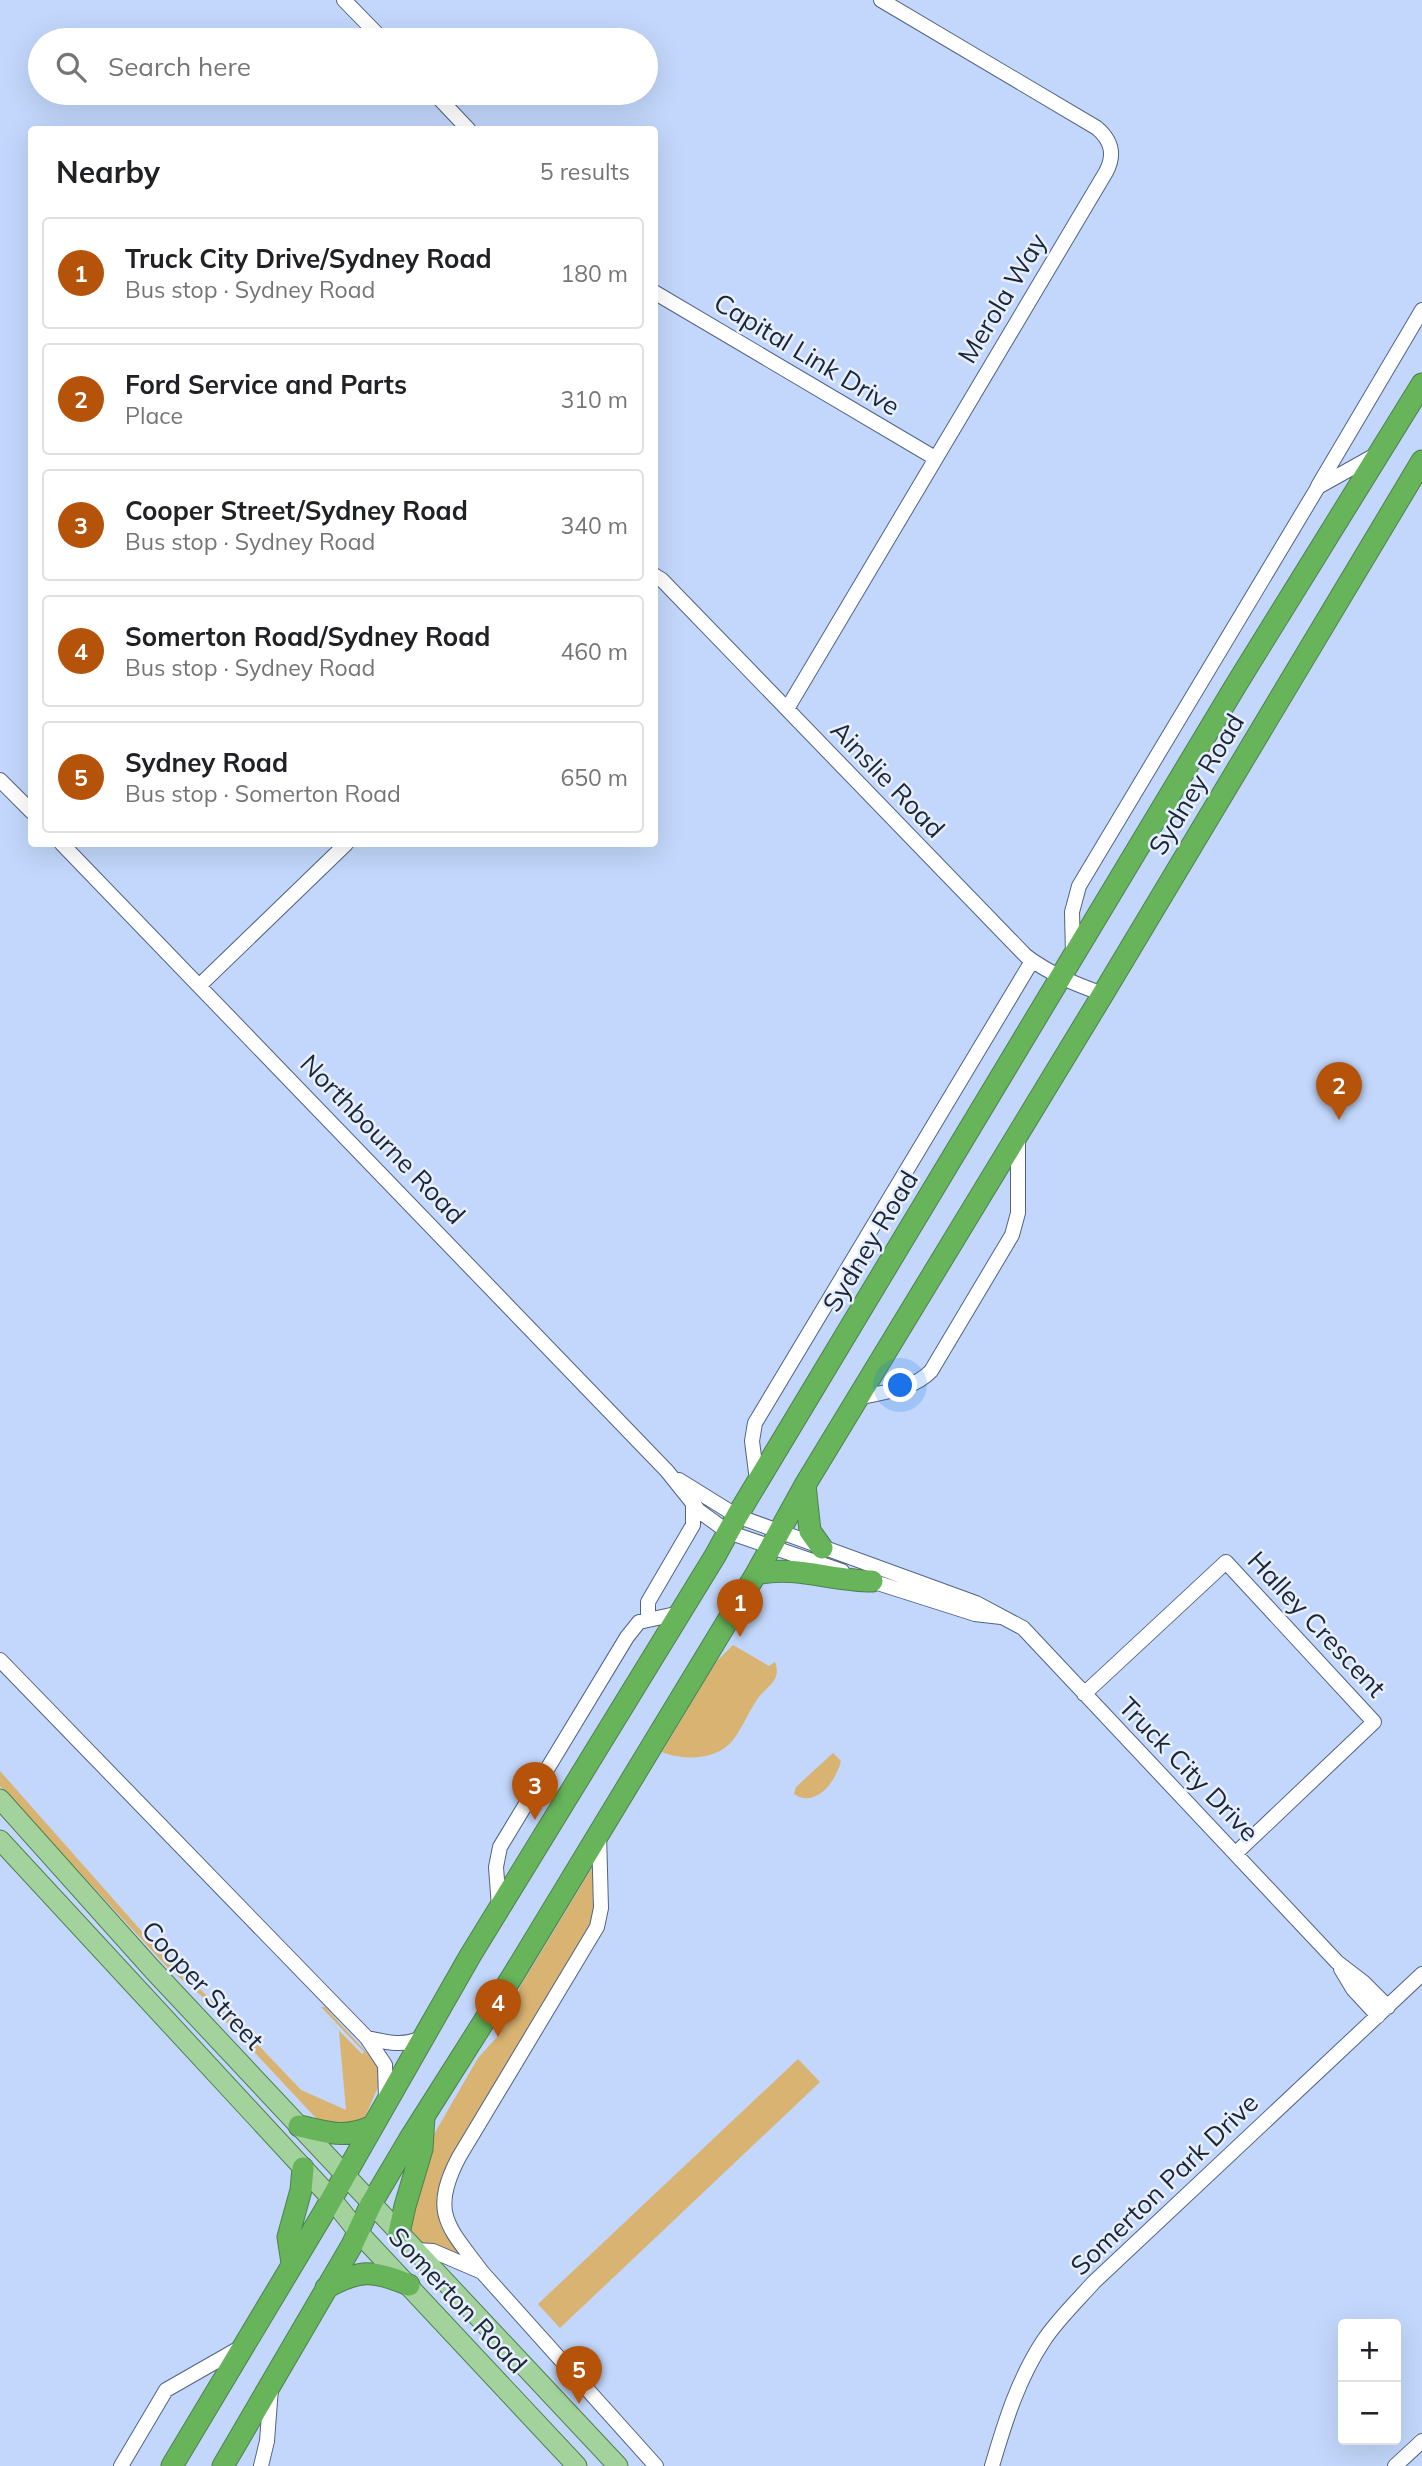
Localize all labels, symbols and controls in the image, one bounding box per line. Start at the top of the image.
search box [28,28,658,105]
icon: search [52,48,90,86]
text: Search here [108,50,251,83]
text: Nearby [56,153,160,191]
text: 5 results [540,157,630,186]
street label: Merola Way [950,227,1054,369]
text: Truck City Drive/Sydney Road [125,242,492,275]
text: 1 [74,259,88,288]
text: 180 m [560,259,628,288]
text: Bus stop · Sydney Road [125,275,375,304]
street label: Capital Link Drive [708,286,906,422]
text: Ford Service and Parts [125,368,407,401]
text: 2 [74,385,88,414]
text: 310 m [560,385,628,414]
text: Place [125,401,183,430]
text: Cooper Street/Sydney Road [125,494,468,527]
text: 3 [74,511,88,540]
text: 340 m [560,511,628,540]
text: Bus stop · Sydney Road [125,527,375,556]
text: Somerton Road/Sydney Road [125,620,490,653]
text: 4 [74,637,88,666]
text: 460 m [560,637,628,666]
text: Bus stop · Sydney Road [125,653,375,682]
street label: Sydney Road [1141,707,1251,861]
street label: Ainslie Road [824,713,952,845]
text: Sydney Road [125,746,288,779]
text: 5 [74,763,88,792]
text: 650 m [560,763,628,792]
text: Bus stop · Somerton Road [125,779,401,808]
street label: Northbourne Road [293,1047,473,1231]
pin: 2 [1316,1062,1362,1120]
street label: Sydney Road [815,1164,925,1318]
your location [883,1368,917,1402]
street label: Halley Crescent [1241,1544,1393,1704]
pin: 1 [717,1579,763,1637]
street label: Truck City Drive [1112,1690,1266,1848]
pin: 3 [512,1762,558,1820]
street label: Cooper Street [135,1914,271,2056]
pin: 4 [475,1979,521,2037]
street label: Somerton Park Drive [1063,2086,1265,2282]
street label: Somerton Road [382,2220,534,2380]
map controls [1338,2319,1401,2445]
button: + [1338,2319,1401,2382]
pin: 5 [556,2346,602,2404]
button: − [1338,2382,1401,2445]

